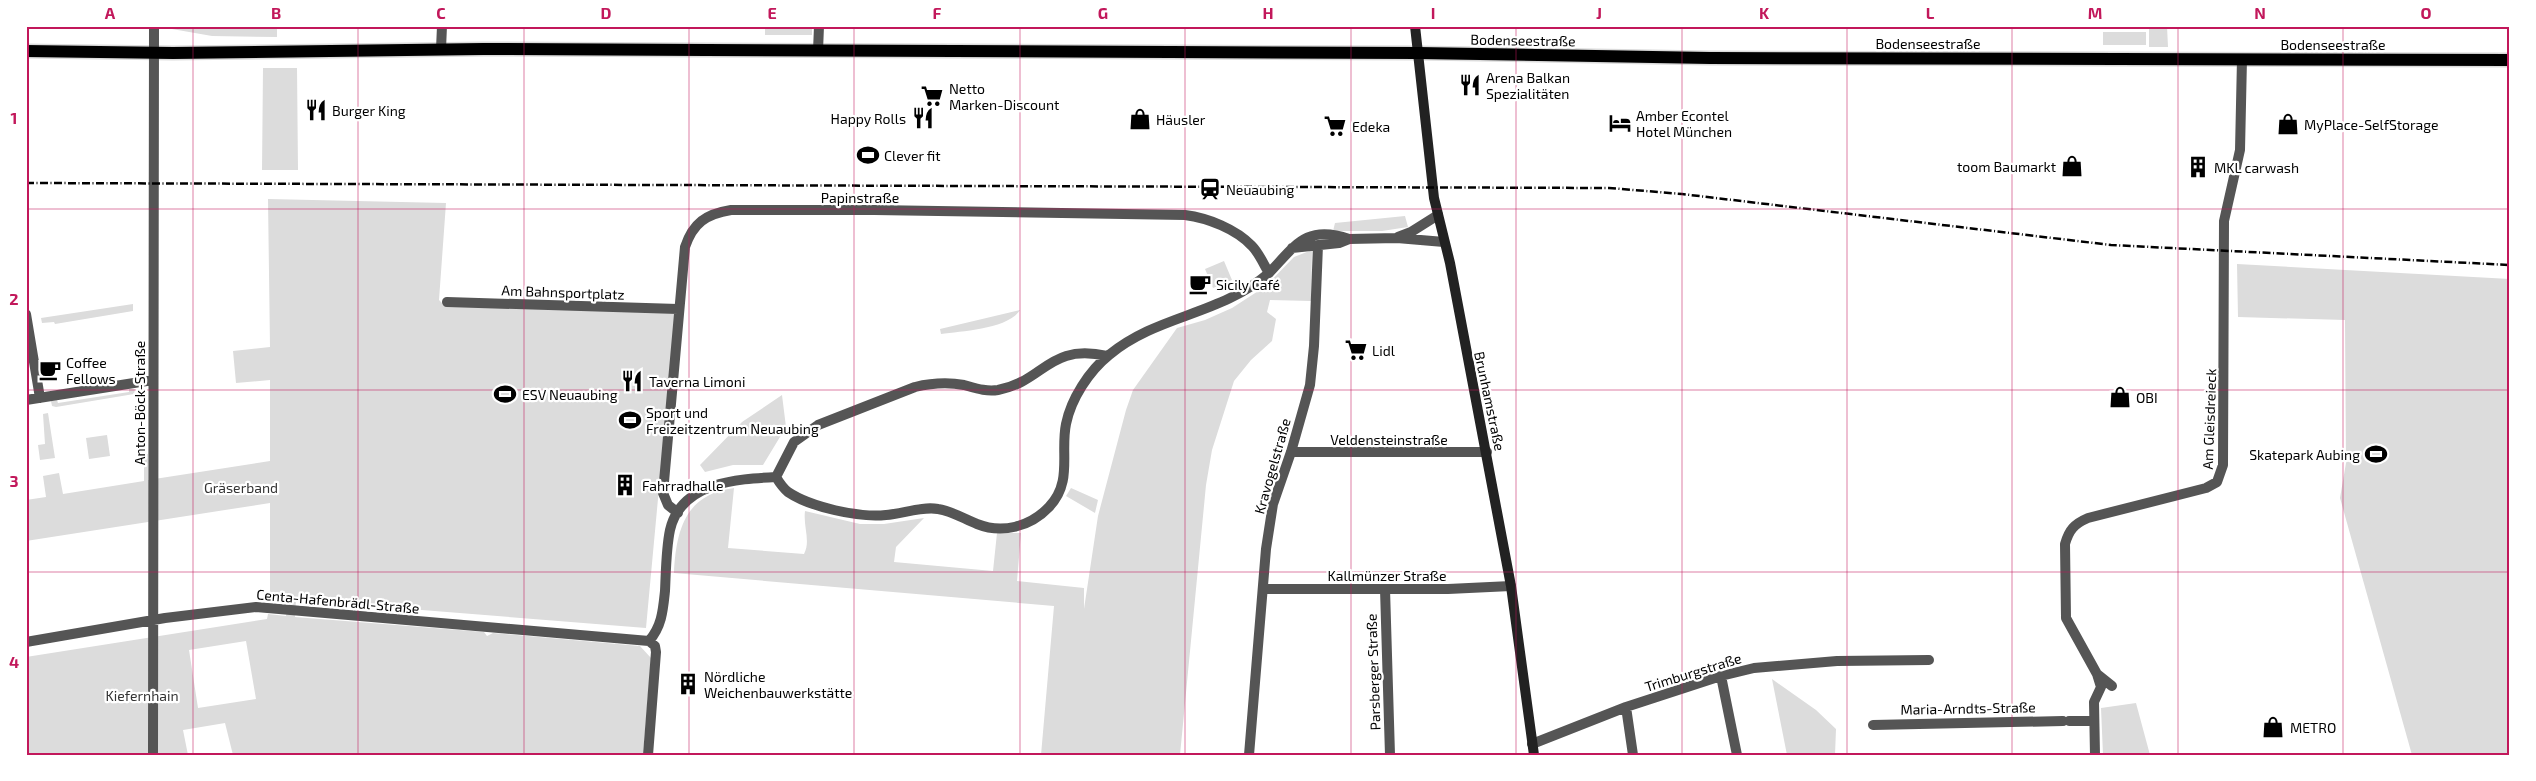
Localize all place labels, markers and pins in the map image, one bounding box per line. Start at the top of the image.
place label: Arena Balkan Spezialitäten [1486,69,1570,102]
restaurant icon: Arena Balkan Spezialitäten [1457,72,1483,98]
place label: Netto Marken-Discount [949,80,1059,113]
supermarket icon: Netto Marken-Discount [919,83,945,109]
restaurant icon: Burger King [303,97,329,123]
place label: Burger King [332,102,406,119]
restaurant icon: Happy Rolls [910,105,936,131]
shop icon: Häusler [1127,106,1153,132]
place label: Amber Econtel Hotel München [1636,107,1732,140]
place label: Happy Rolls [831,110,906,127]
hotel icon: Amber Econtel Hotel München [1607,110,1633,136]
place label: Häusler [1156,111,1206,128]
shop icon: MyPlace-SelfStorage [2275,111,2301,137]
supermarket icon: Edeka [1322,113,1348,139]
place label: MyPlace-SelfStorage [2304,116,2439,133]
place label: Edeka [1352,118,1390,135]
sports icon: Clever fit [855,142,881,168]
place label: Clever fit [884,147,941,164]
shop icon: toom Baumarkt [2059,153,2085,179]
building icon: MKL carwash [2185,154,2211,180]
place label: toom Baumarkt [1957,158,2056,175]
place label: MKL carwash [2214,159,2299,176]
station icon: Neuaubing [1197,176,1223,202]
place label: Neuaubing [1226,181,1295,198]
cafe icon: Sicily Café [1187,271,1213,297]
place label: Sicily Café [1216,276,1280,293]
supermarket icon: Lidl [1343,337,1369,363]
place label: Lidl [1372,342,1396,359]
place label: Coffee Fellows [66,354,116,387]
cafe icon: Coffee Fellows [37,357,63,383]
restaurant icon: Taverna Limoni [619,368,645,394]
place label: Taverna Limoni [649,373,745,390]
sports icon: ESV Neuaubing [492,381,518,407]
shop icon: OBI [2107,384,2133,410]
place label: ESV Neuaubing [522,386,618,403]
place label: OBI [2136,389,2158,406]
place label: Sport und Freizeitzentrum Neuaubing [646,404,819,437]
sports icon: Sport und Freizeitzentrum Neuaubing [617,407,643,433]
sports icon: Skatepark Aubing [2363,441,2389,467]
place label: Skatepark Aubing [2249,446,2360,463]
building icon: Fahrradhalle [612,472,638,498]
place label: Fahrradhalle [642,477,724,494]
place label: Nördliche Weichenbauwerkstätte [704,668,852,701]
building icon: Nördliche Weichenbauwerkstätte [675,671,701,697]
shop icon: METRO [2260,714,2286,740]
place label: METRO [2290,719,2336,736]

